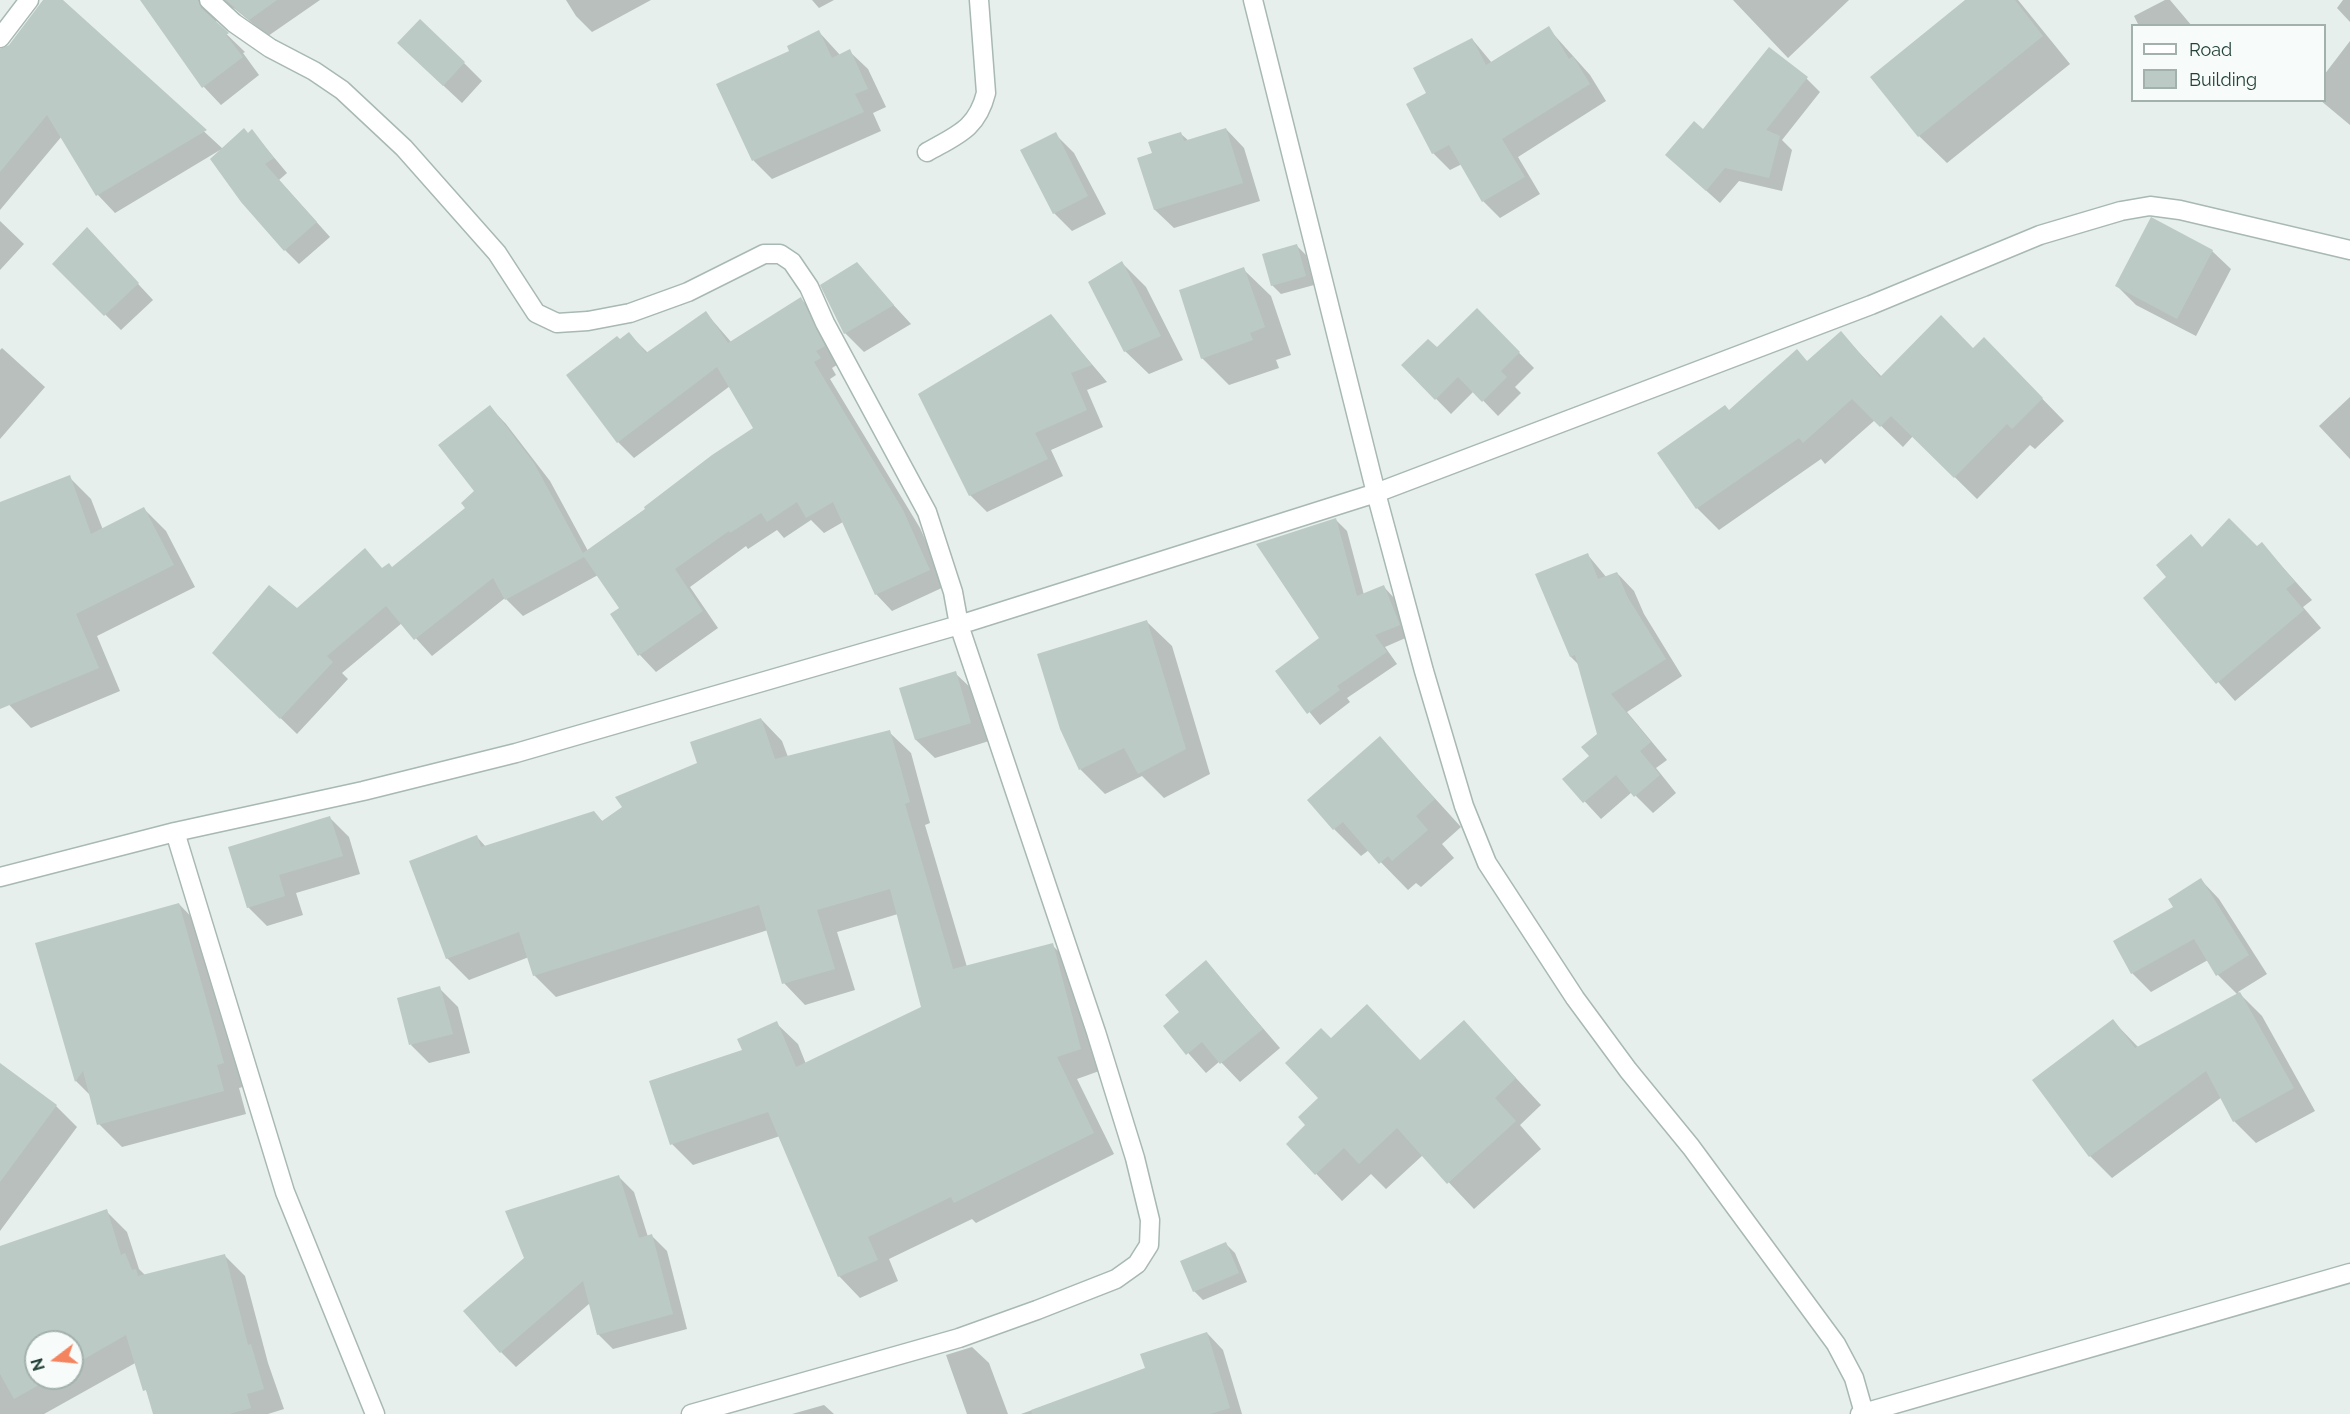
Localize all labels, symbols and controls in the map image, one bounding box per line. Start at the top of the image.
legend [2131,24,2326,102]
text: Road [2189,39,2232,60]
text: Building [2189,69,2257,90]
north arrow [24,1330,84,1390]
text: N [27,1356,49,1373]

